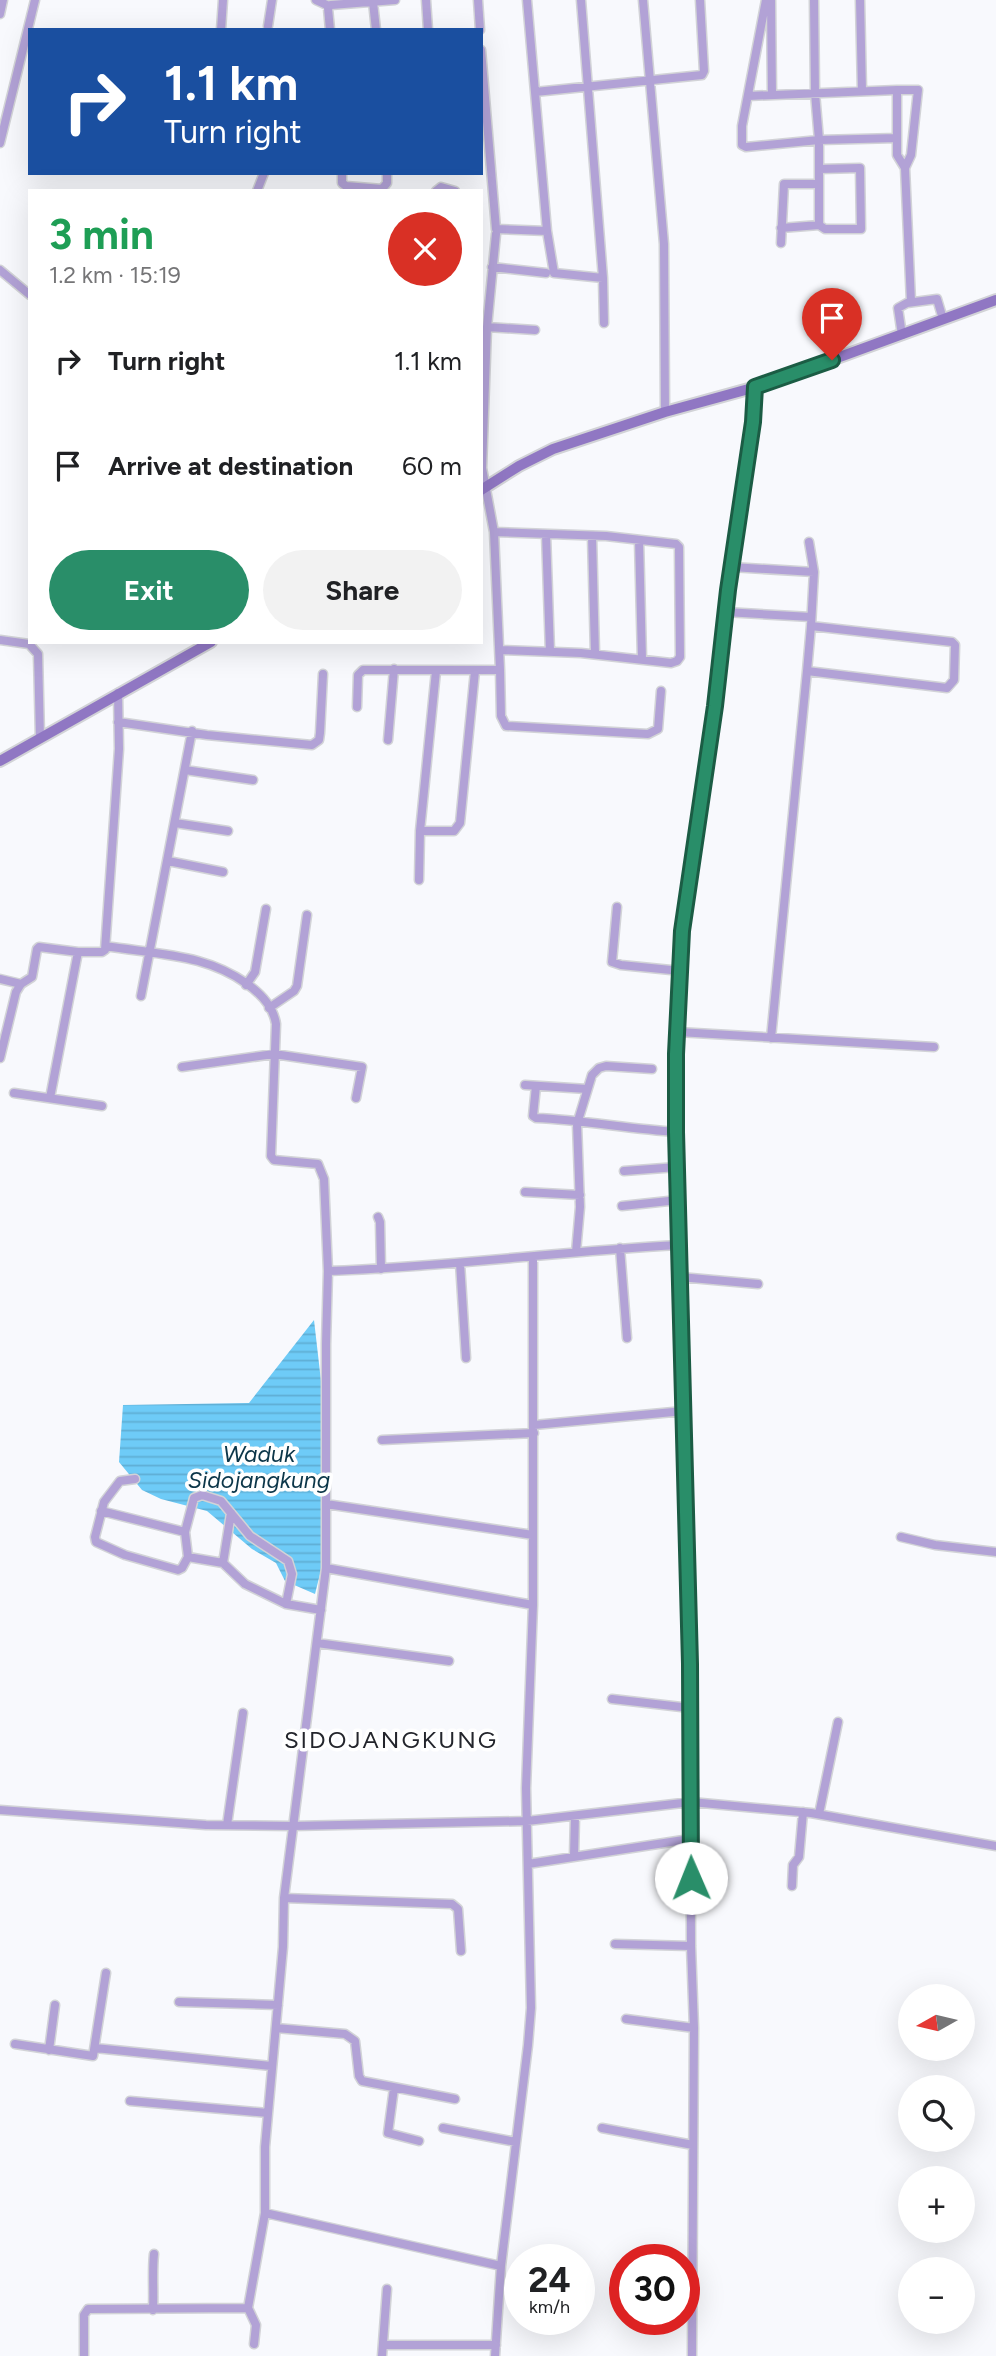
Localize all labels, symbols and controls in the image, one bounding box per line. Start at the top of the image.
text: 1.1 km [164,53,298,112]
icon: right [49,56,140,147]
text: Turn right [164,113,302,151]
text: 3 min [49,209,154,260]
button: close [388,212,462,286]
text: 1.2 km · 15:19 [49,261,181,289]
pin [802,288,862,360]
icon: arrive [813,299,851,337]
icon: right [49,342,87,380]
text: Turn right [108,345,225,377]
text: 1.1 km [394,345,462,377]
icon: arrive [49,447,87,485]
text: Arrive at destination [108,450,353,482]
text: 60 m [402,450,462,482]
button: Exit [49,550,249,630]
button: Share [263,550,462,630]
water label: Waduk Sidojangkung [188,1440,330,1494]
district label: SIDOJANGKUNG [284,1725,498,1754]
position arrow [654,1841,728,1915]
north arrow [898,1984,975,2062]
map controls [898,1984,975,2334]
button: search [898,2075,975,2152]
button: + [898,2166,975,2243]
speed limit sign: 30 [609,2244,700,2335]
button: − [898,2257,975,2334]
text: 24 [528,2259,571,2301]
text: km/h [529,2296,570,2318]

